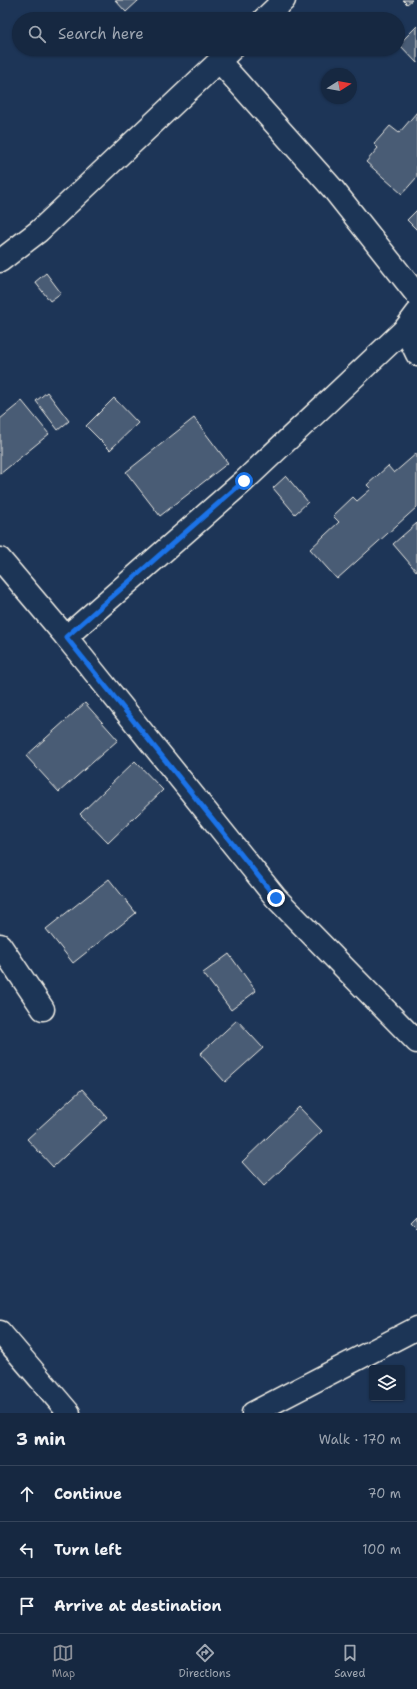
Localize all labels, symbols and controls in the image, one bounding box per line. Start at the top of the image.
search box [12,12,405,56]
icon: search [26,23,48,45]
text: Search here [58,24,144,44]
north arrow [321,68,357,104]
route start [235,472,253,490]
route end [267,889,285,907]
map controls [369,1365,405,1401]
button: layers [369,1365,405,1401]
text: 3 min [16,1428,66,1450]
text: Walk · 170 m [319,1431,401,1448]
icon: ahead [16,1483,38,1505]
text: Continue [54,1484,122,1504]
text: 70 m [367,1485,401,1502]
icon: left [16,1539,38,1561]
text: Turn left [54,1540,122,1560]
text: 100 m [362,1541,401,1558]
icon: arrive [16,1595,38,1617]
text: Arrive at destination [54,1596,222,1616]
tab: Map [52,1642,75,1681]
tab: Directions [178,1642,231,1681]
tab: Saved [334,1642,365,1681]

